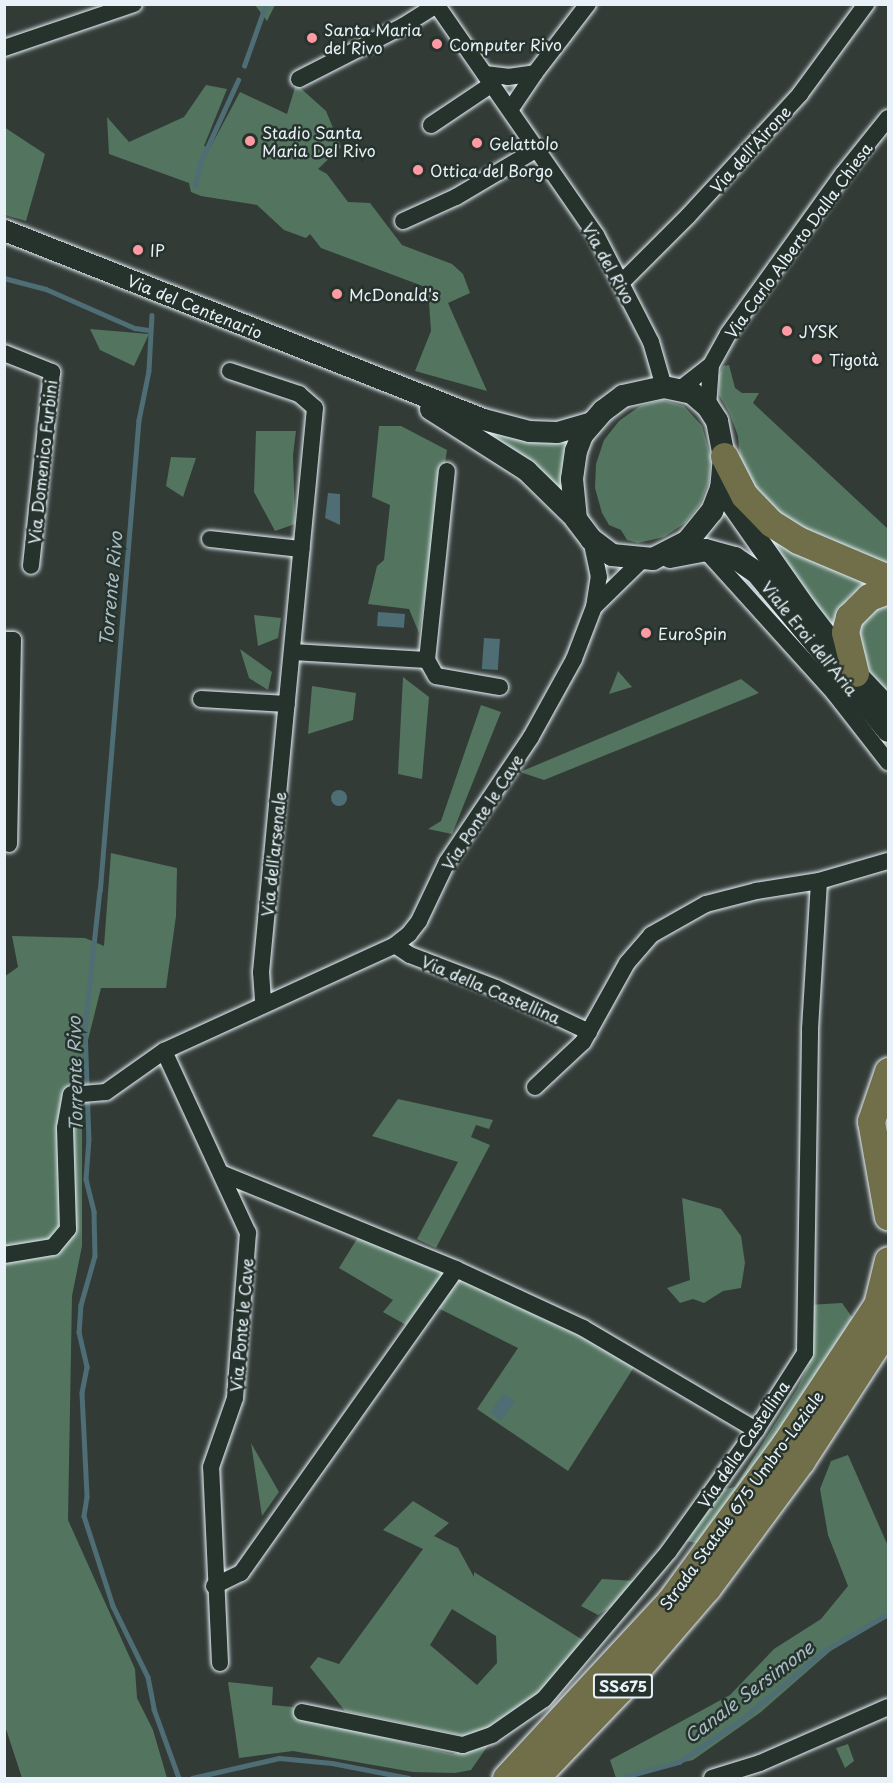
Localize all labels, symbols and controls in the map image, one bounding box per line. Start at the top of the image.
place label: Santa Maria del Rivo [324,19,421,57]
marker: Santa Maria del Rivo [305,31,319,45]
place label: Computer Rivo [449,34,563,54]
marker: Computer Rivo [430,37,444,51]
street label: Via dell'Airone [706,102,794,196]
place label: Stadio Santa Maria Del Rivo [262,122,376,160]
place label: Gelattolo [489,133,558,153]
marker: Stadio Santa Maria Del Rivo [243,134,257,148]
marker: Gelattolo [470,136,484,150]
street label: Via Carlo Alberto Dalla Chiesa [720,138,876,342]
place label: Ottica del Borgo [430,160,555,180]
marker: Ottica del Borgo [411,163,425,177]
street label: Via del Rivo [579,219,639,307]
place label: IP [150,240,165,260]
marker: IP [131,243,145,257]
street label: Via del Centenario [125,270,265,342]
place label: McDonald's [349,284,439,304]
marker: McDonald's [330,287,344,301]
place label: JYSK [799,321,839,341]
marker: JYSK [780,324,794,338]
place label: Tigotà [829,349,878,369]
marker: Tigotà [810,352,824,366]
street label: Via Domenico Furbini [24,379,60,545]
water label: Torrente Rivo [95,530,127,648]
street label: Viale Eroi dell'Aria [757,576,863,700]
place label: EuroSpin [658,623,727,643]
marker: EuroSpin [639,626,653,640]
street label: Via Ponte le Cave [437,750,527,874]
street label: Via dell'arsenale [257,791,289,917]
street label: Via della Castellina [419,951,563,1027]
water label: Torrente Rivo [63,1016,87,1132]
street label: Via Ponte le Cave [226,1257,256,1393]
street label: Via della Castellina [694,1378,792,1510]
street label: Strada Statale 675 Umbro-Laziale [655,1386,827,1614]
water label: Canale Sersimone [680,1636,818,1748]
road number: SS675 [592,1674,654,1698]

